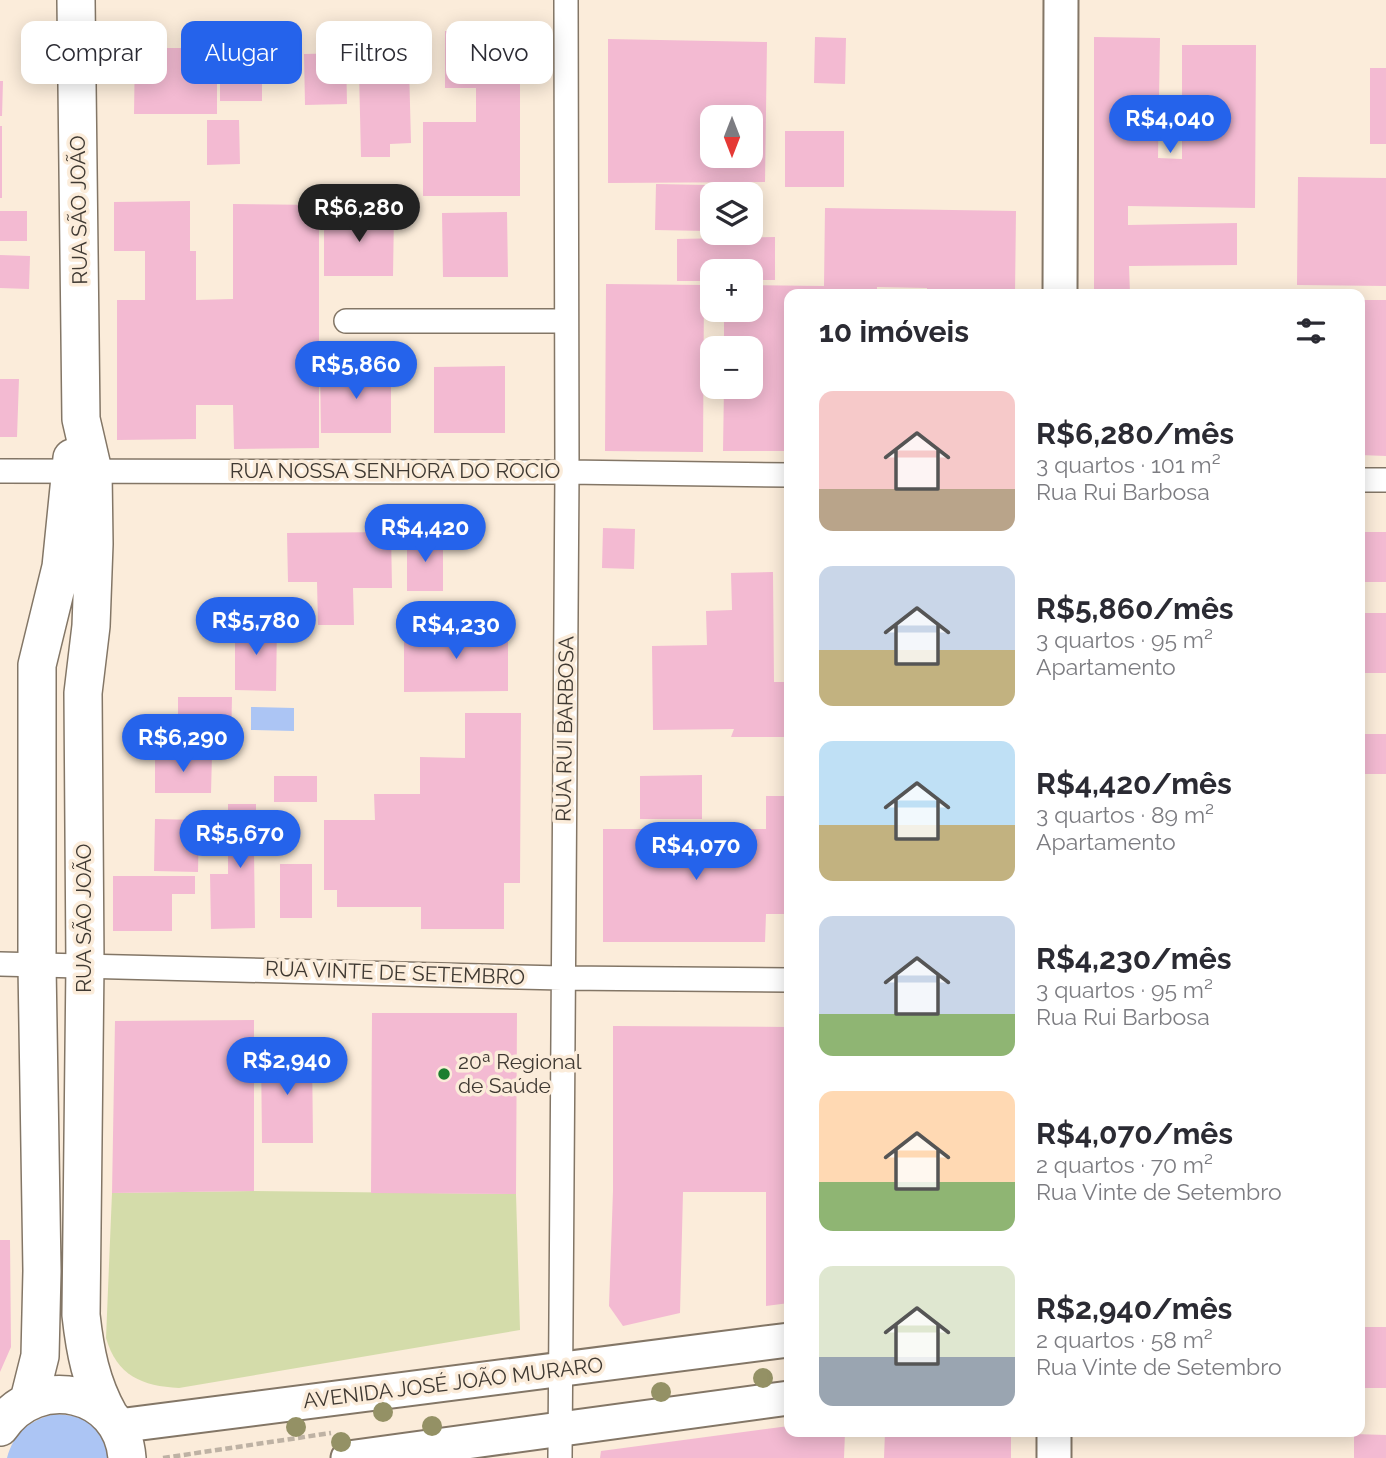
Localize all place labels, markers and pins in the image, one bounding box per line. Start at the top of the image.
pin: R$4,040 [1105,96,1235,155]
pin: R$6,280 [294,184,424,244]
pin: R$5,860 [291,342,421,401]
pin: R$4,420 [360,504,490,564]
pin: R$5,780 [191,598,321,657]
pin: R$4,230 [391,602,521,661]
pin: R$6,290 [118,714,248,774]
pin: R$5,670 [175,810,305,870]
pin: R$4,070 [631,822,761,882]
pin: R$2,940 [222,1038,352,1097]
place label: 20ª Regional de Saúde [458,1049,582,1098]
marker: 20ª Regional de Saúde [436,1066,452,1082]

